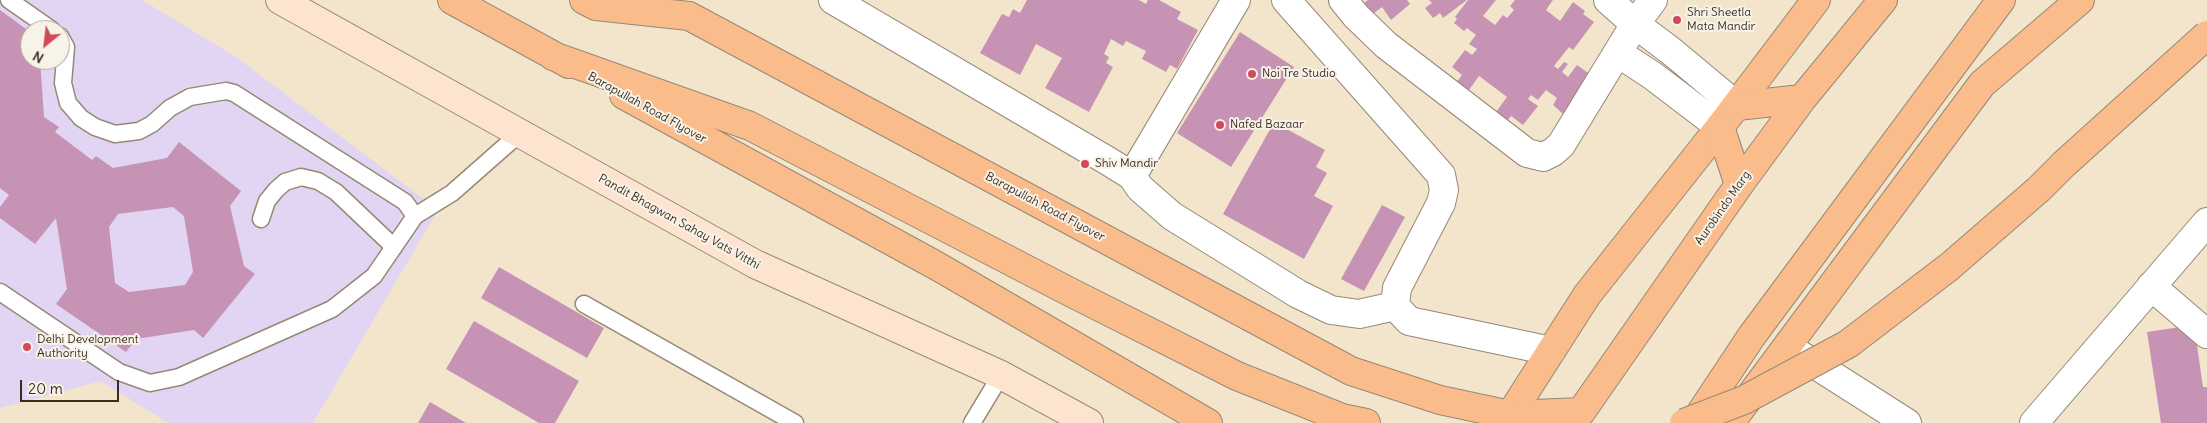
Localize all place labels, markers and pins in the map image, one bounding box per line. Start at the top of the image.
place label: Shri Sheetla Mata Mandir [1687,6,1755,34]
marker: Shri Sheetla Mata Mandir [1671,14,1683,26]
place label: Noi Tre Studio [1262,67,1336,81]
marker: Noi Tre Studio [1246,68,1258,80]
place label: Nafed Bazaar [1230,118,1304,132]
marker: Nafed Bazaar [1214,119,1226,131]
place label: Shiv Mandir [1095,157,1158,171]
marker: Shiv Mandir [1079,158,1091,170]
place label: Delhi Development Authority [37,333,139,361]
marker: Delhi Development Authority [21,341,33,353]

